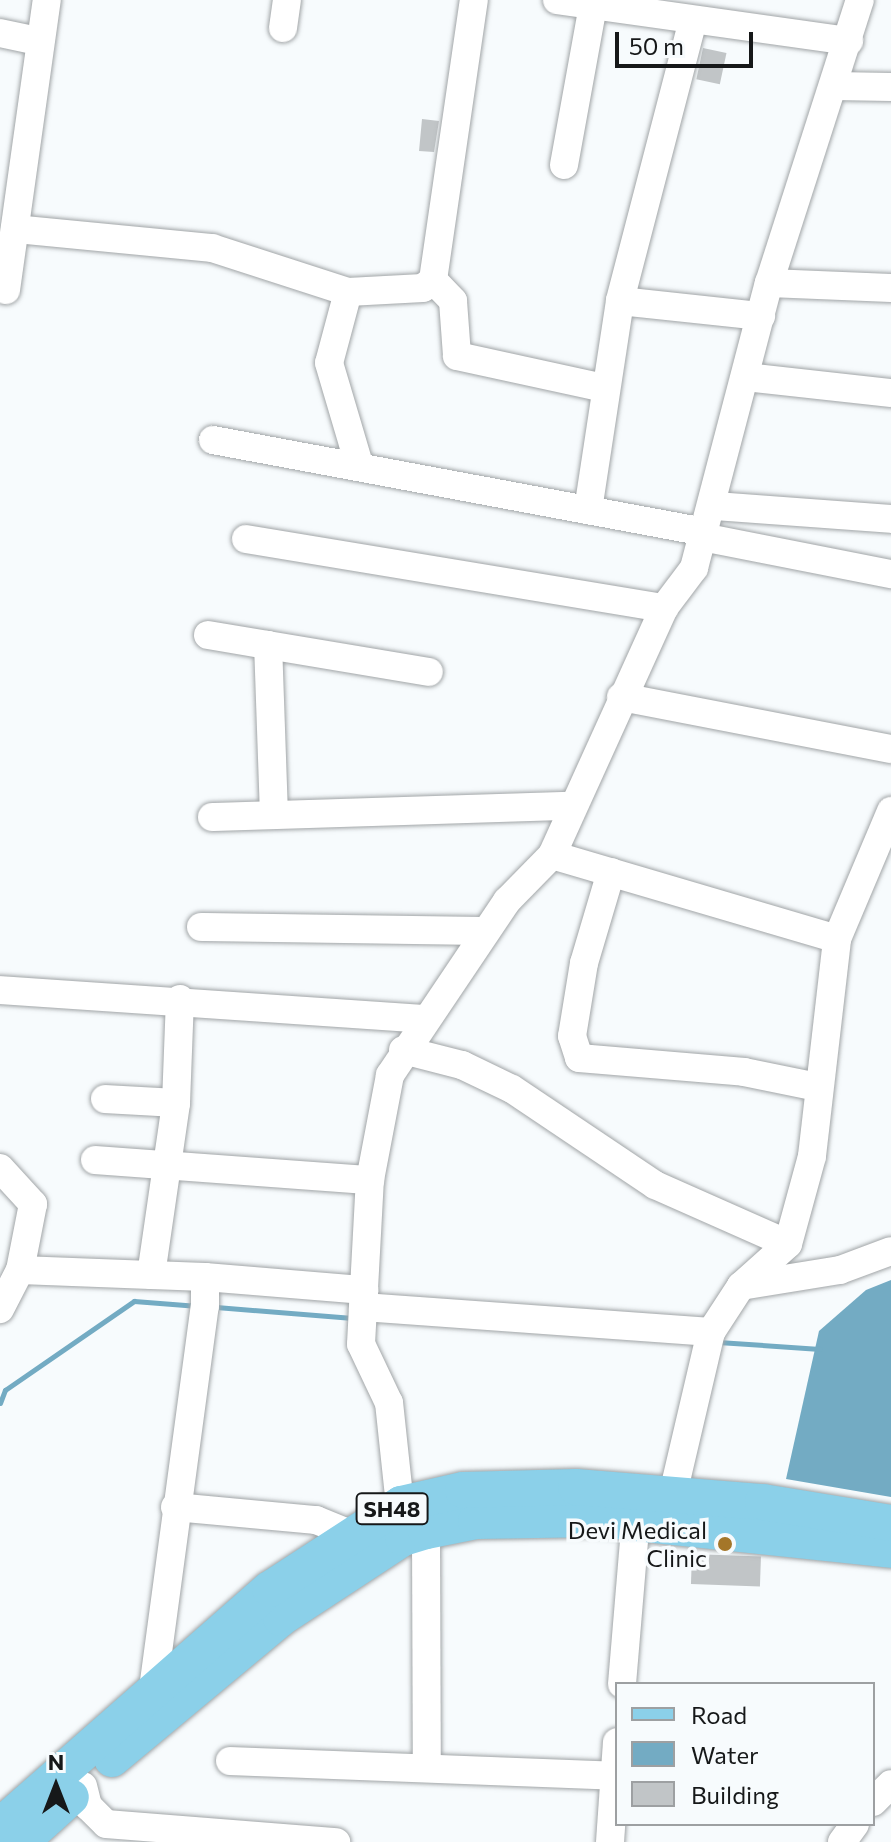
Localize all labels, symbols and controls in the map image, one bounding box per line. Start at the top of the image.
scale bar [619,16,757,66]
text: 50 m [629,31,684,60]
road number: SH48 [354,1491,430,1527]
place label: Devi Medical Clinic [568,1516,707,1572]
marker: Devi Medical Clinic [714,1533,736,1555]
legend [615,1682,875,1826]
text: Road [691,1700,747,1729]
text: Water [691,1740,759,1769]
north arrow [16,1746,96,1826]
text: N [48,1748,64,1775]
text: Building [691,1780,779,1809]

